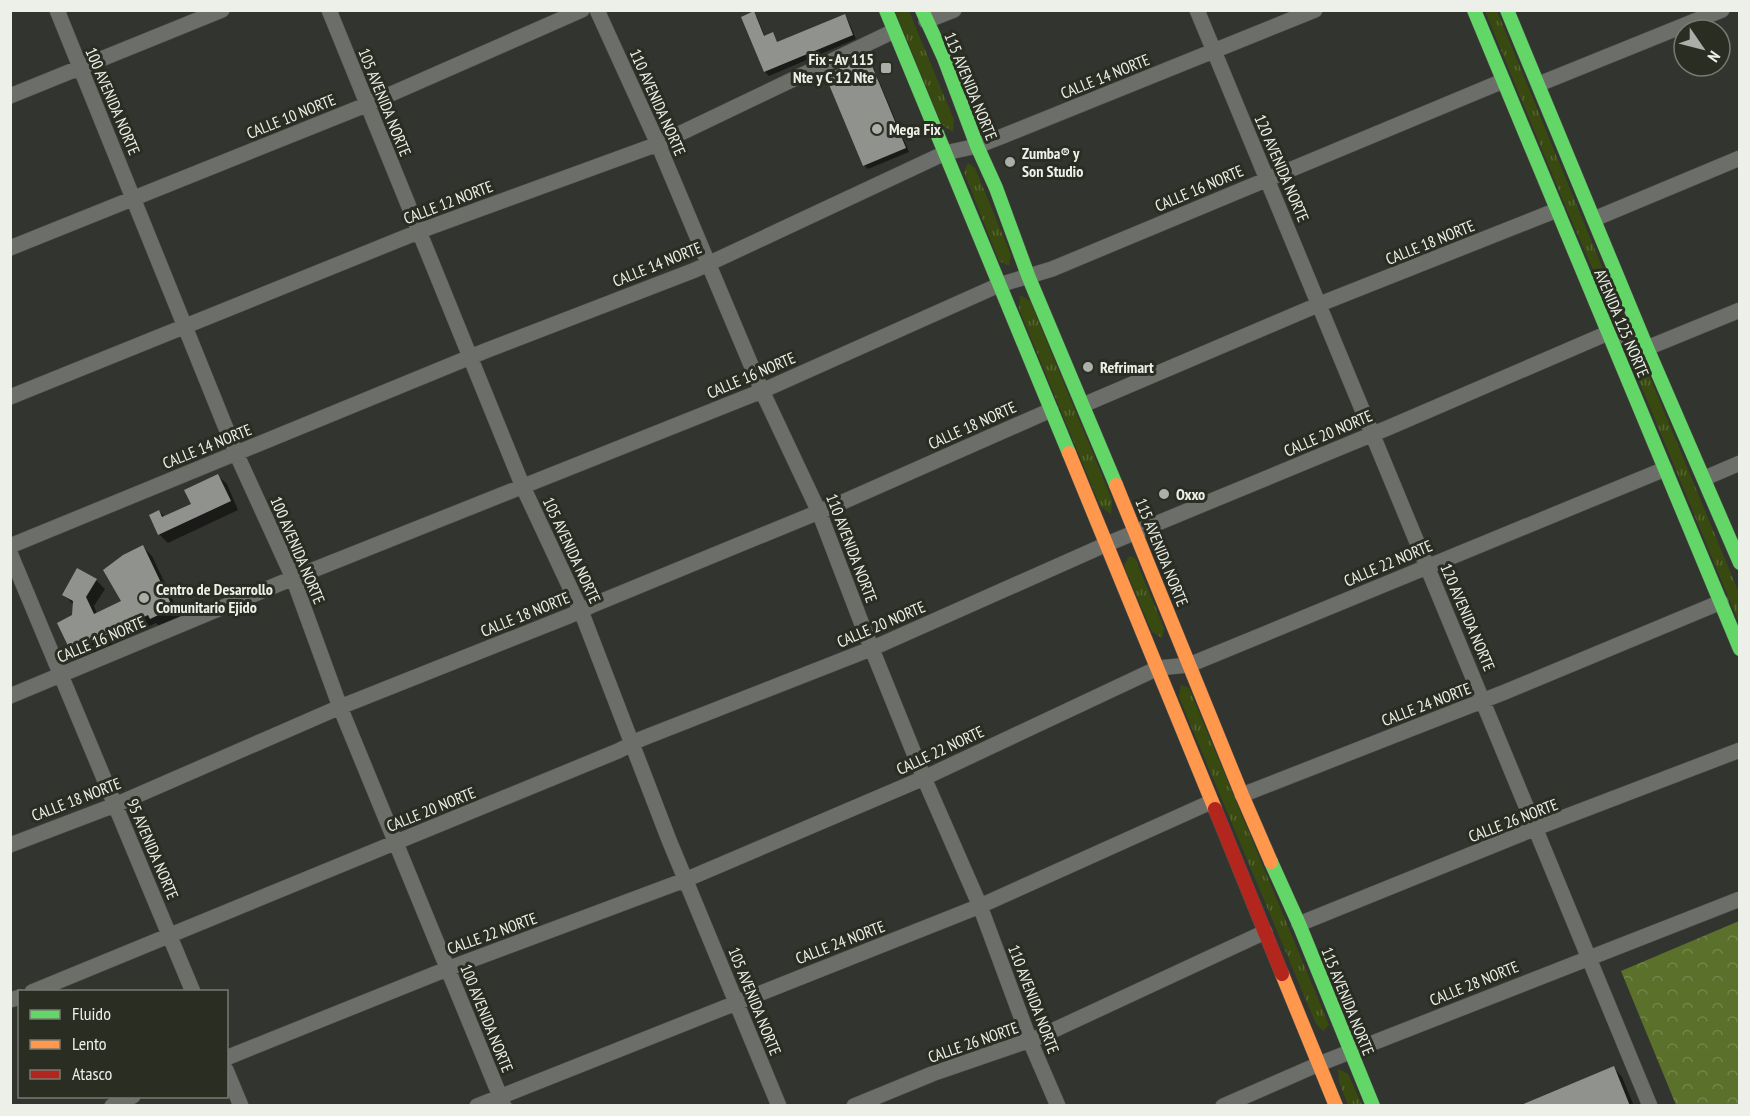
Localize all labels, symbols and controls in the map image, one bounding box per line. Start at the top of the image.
north arrow [1672,18,1732,78]
street label: 115 AVENIDA NORTE [940,29,1002,143]
street label: 100 AVENIDA NORTE [81,44,145,158]
street label: 105 AVENIDA NORTE [354,45,416,159]
street label: 110 AVENIDA NORTE [625,45,691,159]
text: N [1704,47,1725,66]
place label: Fix - Av 115 Nte y C 12 Nte [793,49,874,87]
street label: CALLE 14 NORTE [1058,49,1153,103]
marker: Fix - Av 115 Nte y C 12 Nte [879,61,893,75]
street label: CALLE 10 NORTE [244,89,339,143]
street label: 120 AVENIDA NORTE [1250,111,1314,225]
place label: Mega Fix [889,119,941,139]
marker: Mega Fix [870,122,884,136]
place label: Zumba® y Son Studio [1022,143,1083,181]
marker: Zumba® y Son Studio [1003,155,1017,169]
street label: CALLE 16 NORTE [1152,160,1246,216]
street label: CALLE 12 NORTE [400,176,496,228]
street label: CALLE 18 NORTE [1383,215,1478,269]
street label: CALLE 14 NORTE [610,237,705,291]
street label: AVENIDA 125 NORTE [1590,266,1654,380]
street label: CALLE 16 NORTE [704,347,798,403]
place label: Refrimart [1100,357,1154,377]
marker: Refrimart [1081,360,1095,374]
street label: CALLE 18 NORTE [925,397,1019,453]
street label: CALLE 20 NORTE [1281,405,1375,461]
street label: CALLE 14 NORTE [160,419,255,473]
place label: Oxxo [1176,484,1205,504]
marker: Oxxo [1157,487,1171,501]
street label: 110 AVENIDA NORTE [822,491,882,605]
street label: 100 AVENIDA NORTE [266,493,330,607]
street label: 105 AVENIDA NORTE [539,494,605,606]
street label: 115 AVENIDA NORTE [1131,495,1193,609]
street label: CALLE 22 NORTE [1341,535,1435,591]
street label: 120 AVENIDA NORTE [1436,560,1500,674]
place label: Centro de Desarrollo Comunitario Ejido [156,579,273,617]
street label: CALLE 18 NORTE [478,587,573,641]
marker: Centro de Desarrollo Comunitario Ejido [137,591,151,605]
street label: CALLE 20 NORTE [834,596,928,652]
street label: CALLE 16 NORTE [54,611,148,667]
street label: CALLE 24 NORTE [1378,678,1474,730]
street label: CALLE 22 NORTE [893,721,987,779]
street label: CALLE 18 NORTE [28,773,124,825]
street label: CALLE 20 NORTE [384,782,479,836]
street label: CALLE 26 NORTE [1465,794,1561,846]
street label: 95 AVENIDA NORTE [123,796,183,903]
street label: CALLE 22 NORTE [444,907,540,959]
street label: CALLE 24 NORTE [792,916,888,968]
street label: 110 AVENIDA NORTE [1004,942,1064,1056]
street label: 105 AVENIDA NORTE [724,944,786,1058]
street label: 115 AVENIDA NORTE [1317,944,1379,1058]
street label: CALLE 28 NORTE [1427,956,1522,1010]
street label: 100 AVENIDA NORTE [456,961,518,1075]
legend [18,990,228,1098]
text: Fluido [72,1002,111,1025]
street label: CALLE 26 NORTE [925,1017,1021,1067]
text: Lento [72,1032,107,1055]
text: Atasco [72,1062,113,1085]

